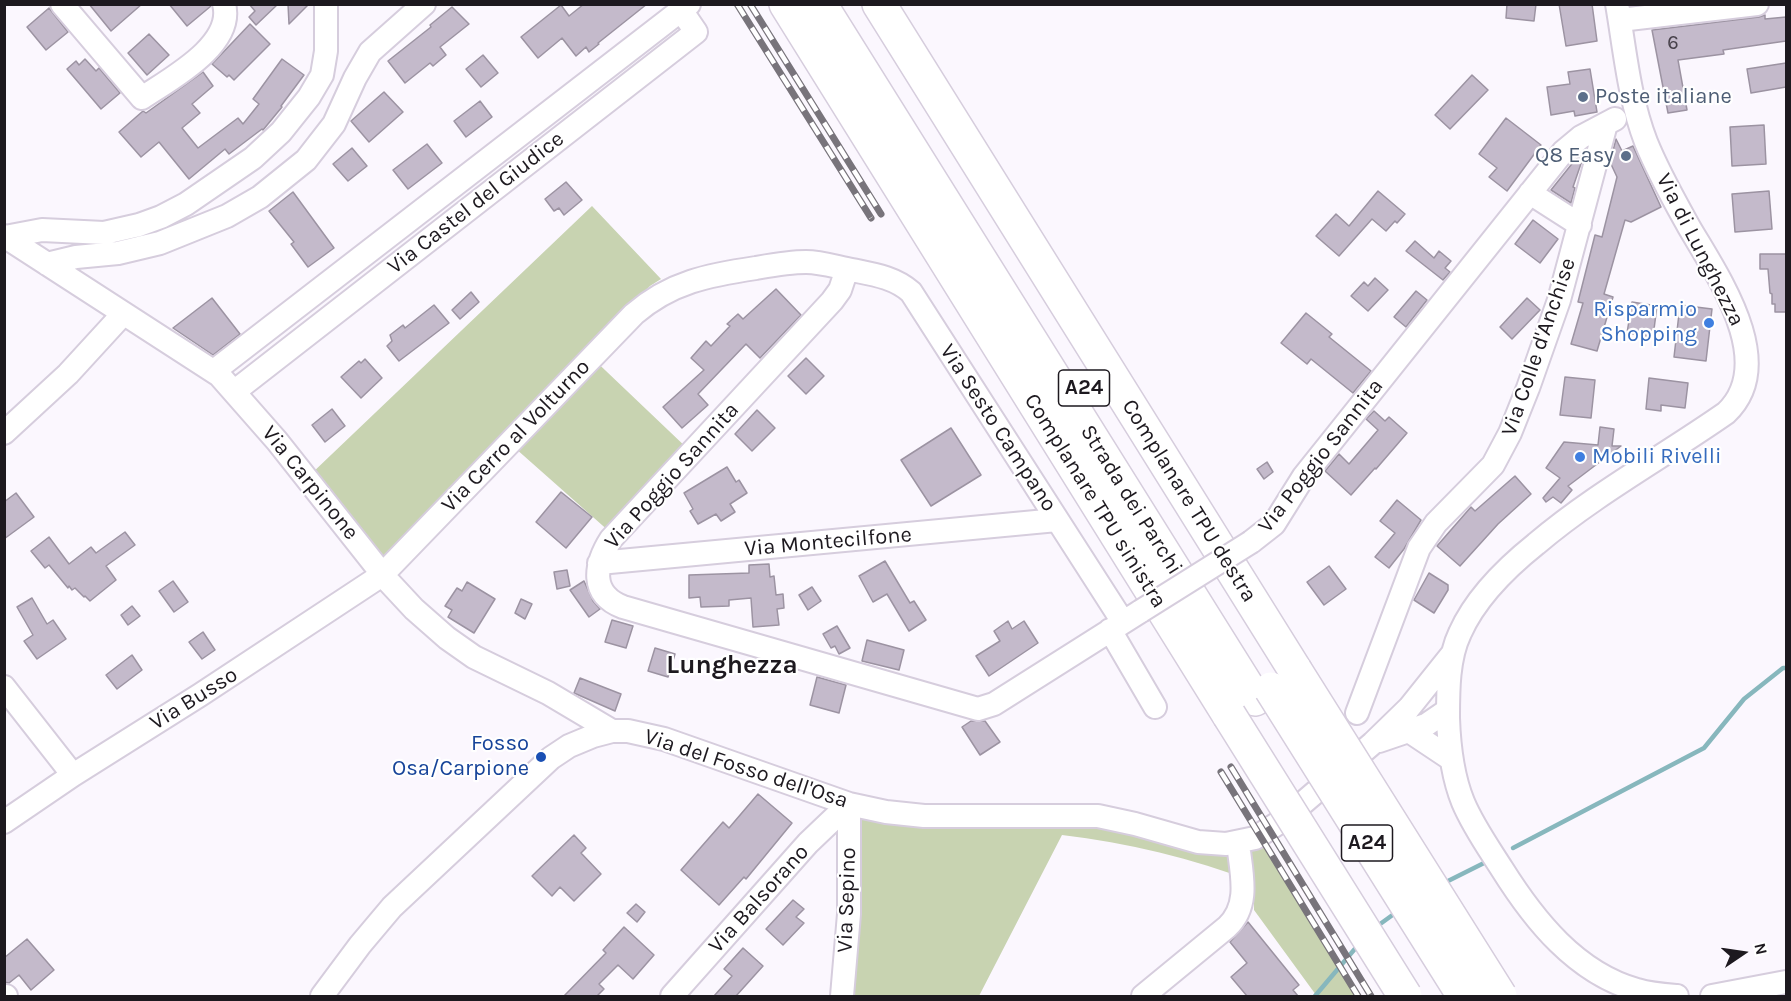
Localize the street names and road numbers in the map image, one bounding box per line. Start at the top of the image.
street label: Via Castel del Giudice [383,126,569,280]
street label: Via di Lunghezza [1650,169,1750,331]
street label: Via Colle d'Anchise [1496,254,1582,440]
street label: Via Sesto Campano [934,339,1062,517]
street label: Via Cerro al Volturno [436,354,596,518]
road number: A24 [1058,370,1110,406]
street label: Via Poggio Sannita [1253,374,1389,538]
street label: Complanare TPU sinistra [1018,389,1172,613]
street label: Complanare TPU destra [1116,395,1262,607]
street label: Via Poggio Sannita [599,397,745,555]
street label: Strada dei Parchi [1074,420,1188,580]
street label: Via Carpinone [256,421,364,545]
street label: Via Montecilfone [743,522,913,562]
street label: Via Busso [145,662,243,736]
street label: Via del Fosso dell'Osa [641,724,851,814]
road number: A24 [1342,825,1392,861]
street label: Via Balsorano [703,839,815,959]
street label: Via Sepino [832,847,862,953]

